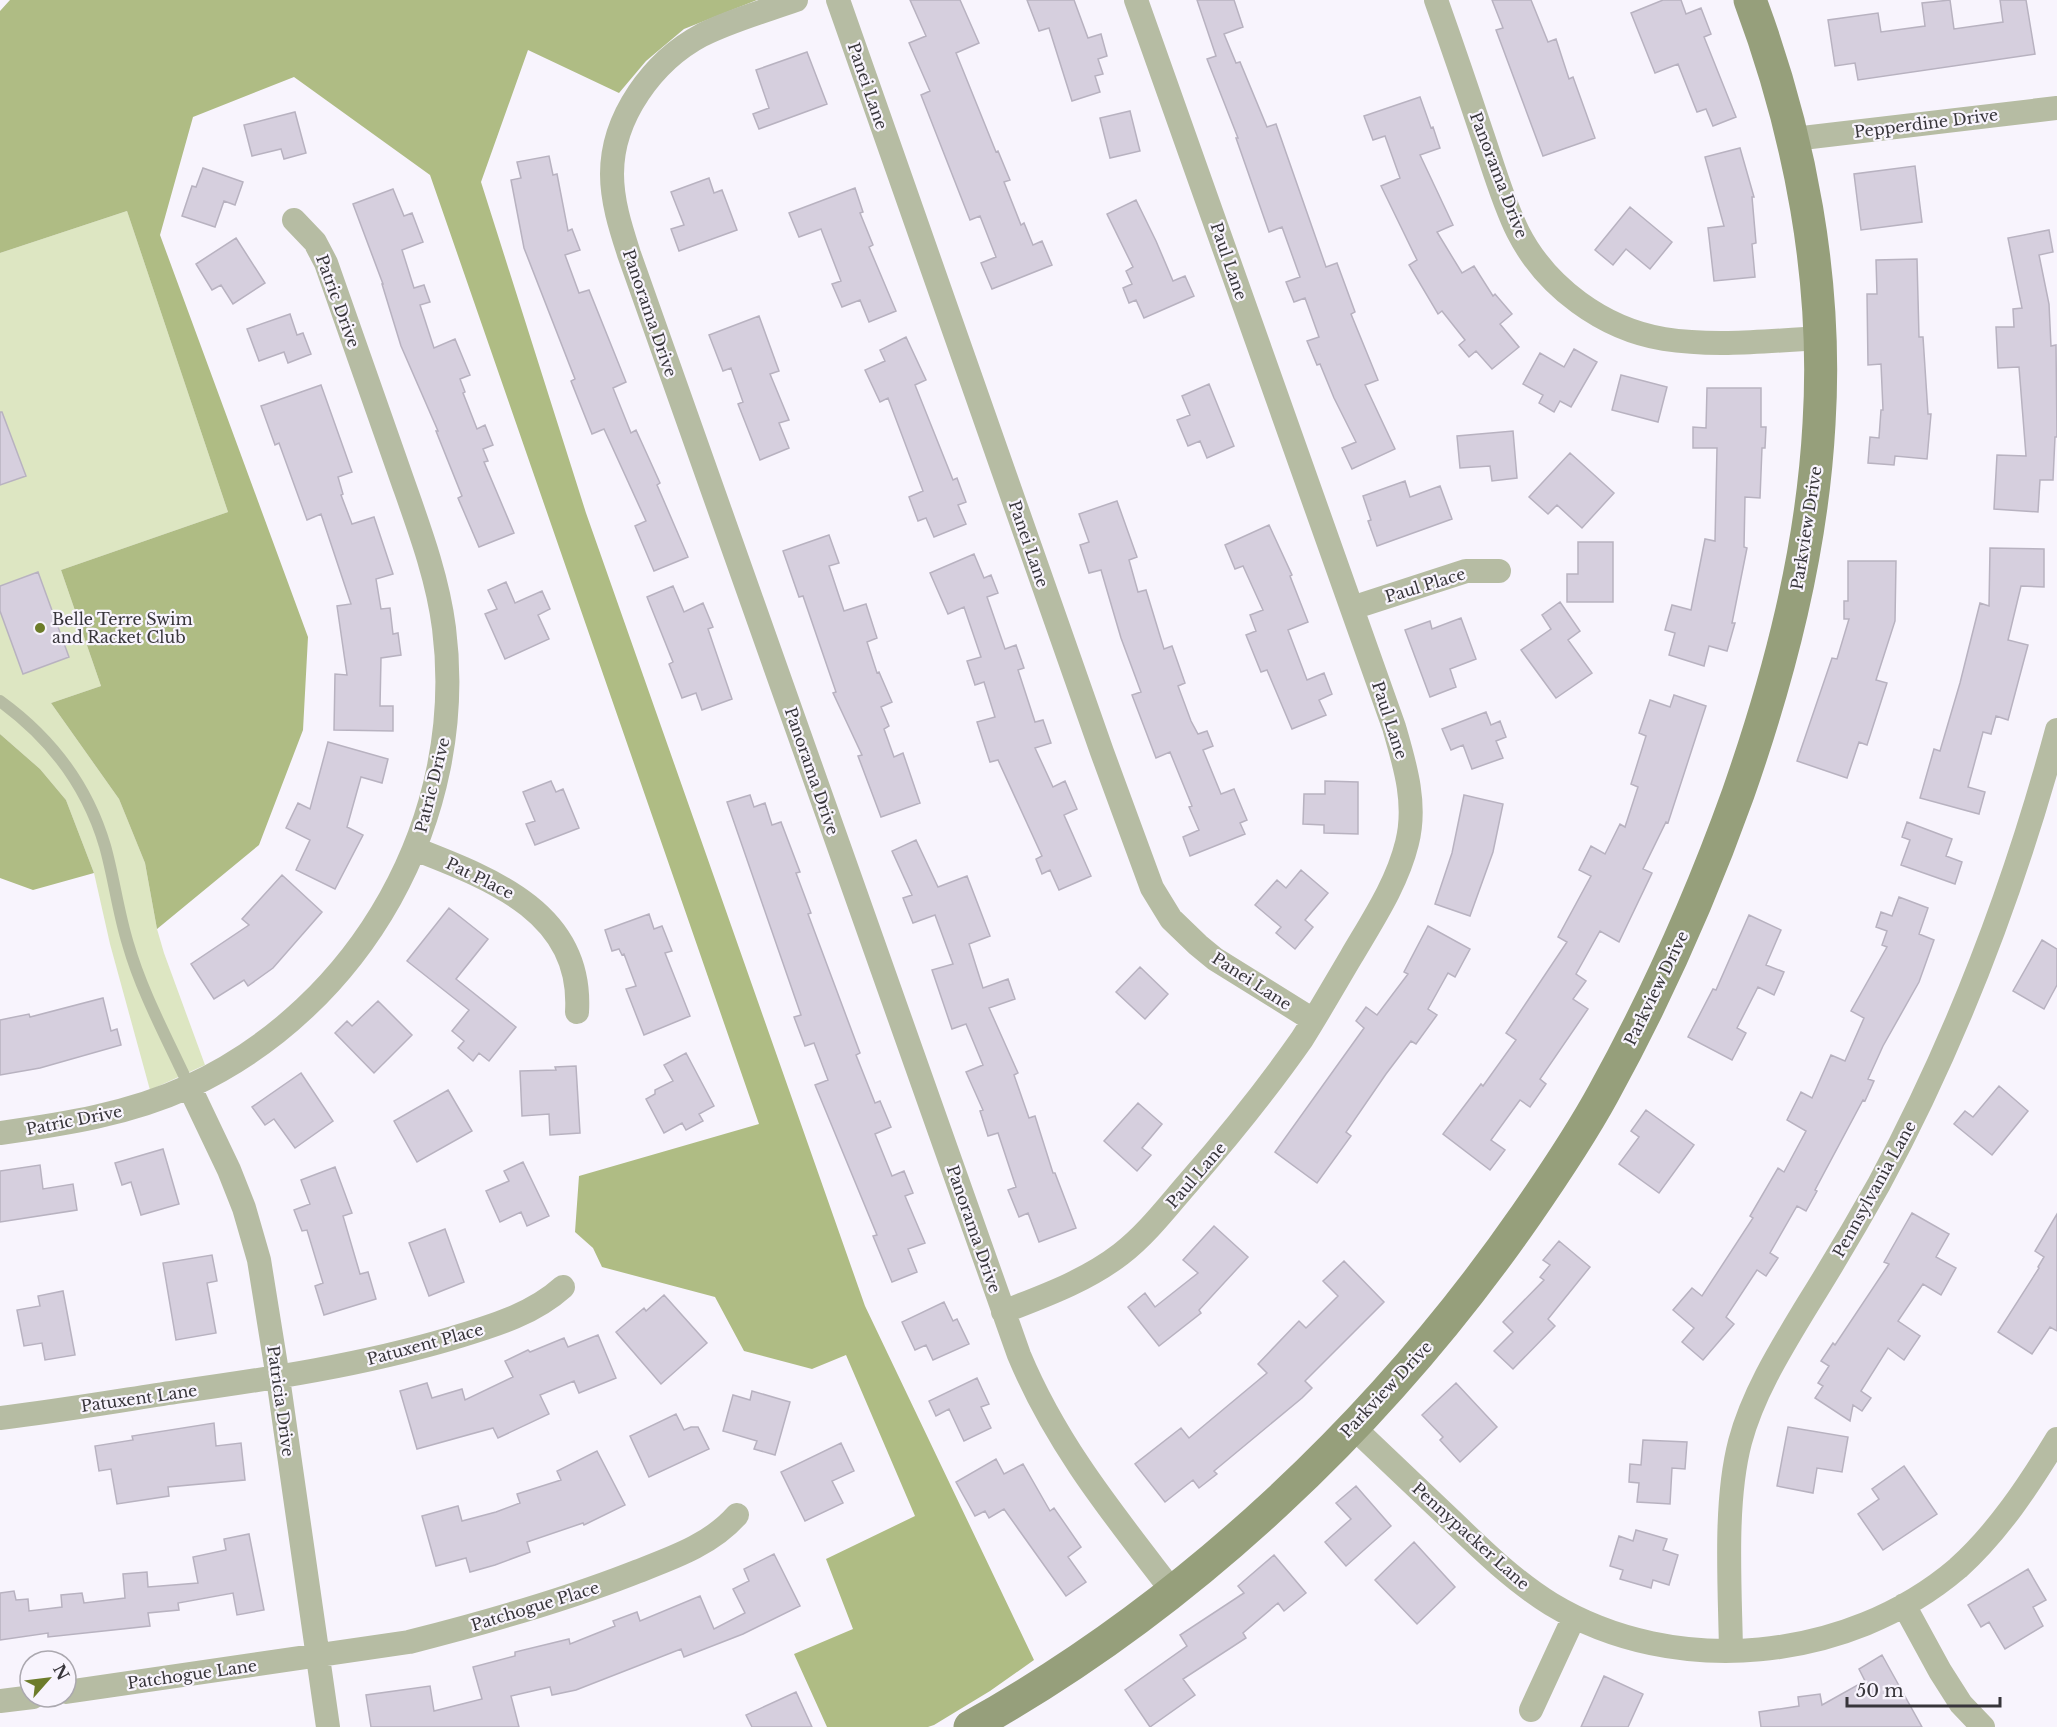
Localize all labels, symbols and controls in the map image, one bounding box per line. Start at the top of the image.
street label: Panei Lane [844,40,892,132]
street label: Pepperdine Drive [1853,104,1999,142]
street label: Panorama Drive [1466,109,1532,241]
street label: Paul Lane [1206,220,1252,302]
street label: Panorama Drive [619,246,681,380]
street label: Patric Drive [312,252,364,350]
street label: Parkview Drive [1786,465,1826,591]
street label: Panei Lane [1005,498,1053,590]
street label: Paul Place [1382,563,1468,607]
place label: Belle Terre Swim and Racket Club [52,609,193,647]
marker: Belle Terre Swim and Racket Club [33,621,47,635]
street label: Paul Lane [1368,678,1412,762]
street label: Panorama Drive [781,704,843,838]
street label: Patric Drive [410,735,454,835]
street label: Pat Place [443,853,517,903]
street label: Parkview Drive [1620,928,1692,1048]
street label: Panei Lane [1209,948,1295,1014]
street label: Patric Drive [24,1101,124,1139]
street label: Pennsylvania Lane [1828,1117,1920,1261]
street label: Paul Lane [1162,1138,1230,1212]
street label: Panorama Drive [943,1162,1005,1296]
street label: Patuxent Place [365,1319,485,1369]
street label: Parkview Drive [1336,1337,1436,1441]
street label: Patricia Drive [263,1344,299,1458]
street label: Patuxent Lane [79,1380,199,1416]
street label: Pennypacker Lane [1408,1478,1534,1594]
street label: Patchogue Place [469,1577,601,1635]
north arrow [18,1649,78,1709]
street label: Patchogue Lane [126,1655,258,1693]
text: N [49,1661,74,1683]
scale bar [1847,1670,2000,1708]
text: 50 m [1856,1680,1904,1702]

